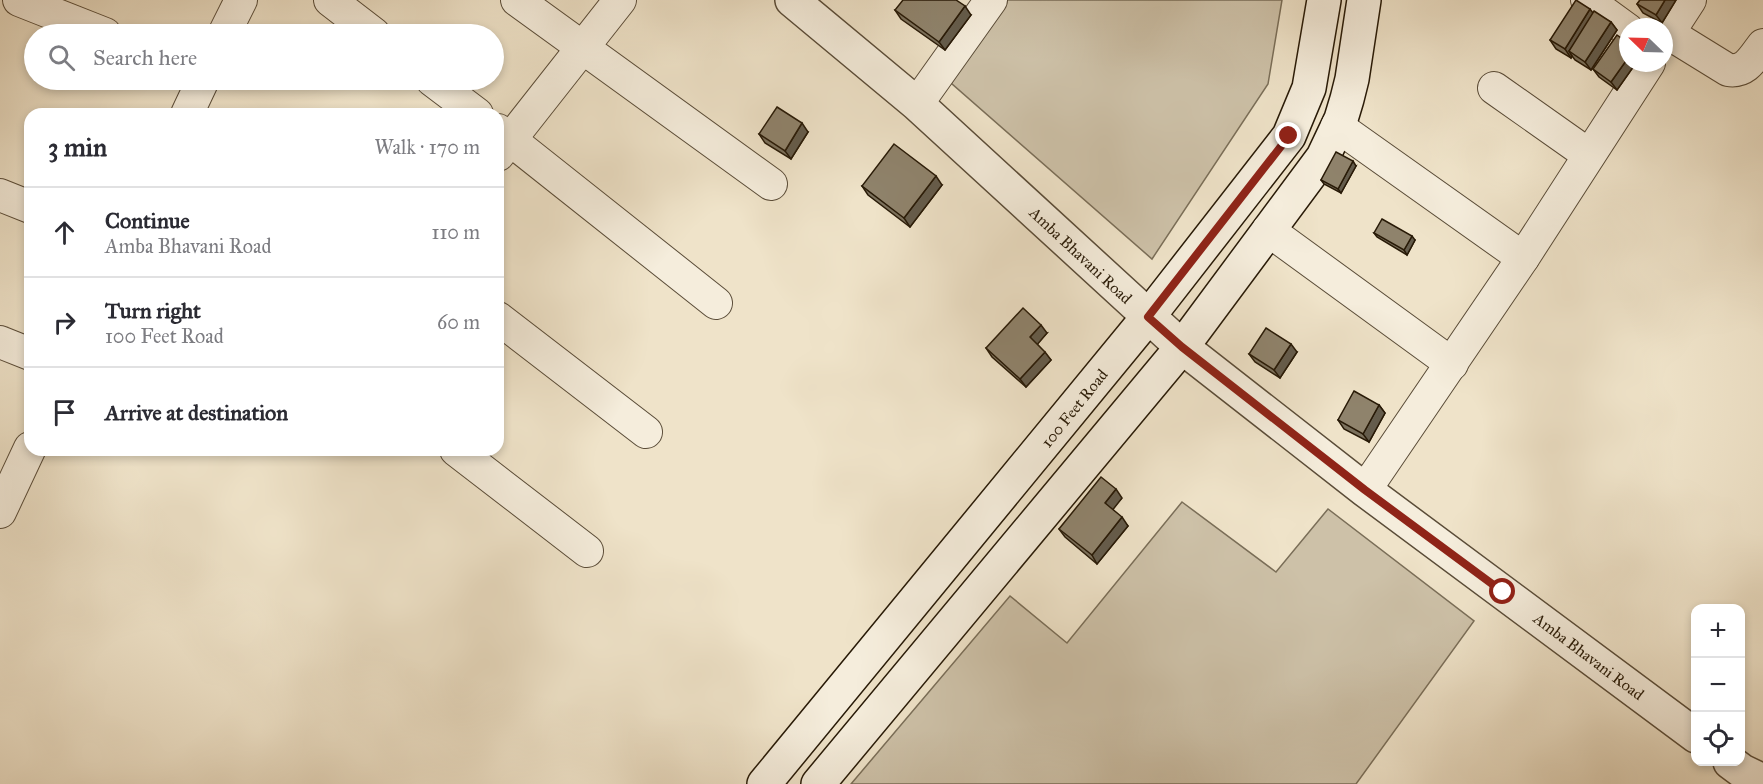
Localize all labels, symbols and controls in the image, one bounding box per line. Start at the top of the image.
north arrow [1619,18,1673,72]
search box [24,24,504,90]
icon: search [45,41,78,74]
text: Search here [93,44,197,71]
route end [1275,122,1301,148]
text: 3 min [48,131,107,163]
text: Walk · 170 m [375,135,480,159]
street label: Amba Bhavani Road [1025,202,1136,308]
text: Continue [105,207,190,234]
icon: ahead [48,216,81,249]
text: 110 m [432,220,480,244]
text: Amba Bhavani Road [105,234,271,258]
text: Turn right [105,297,201,324]
icon: right [48,306,81,339]
text: 60 m [437,310,480,334]
text: 100 Feet Road [105,324,224,348]
street label: 100 Feet Road [1037,365,1112,451]
icon: arrive [48,396,81,429]
text: Arrive at destination [105,399,288,426]
route start [1489,578,1515,604]
map controls [1691,604,1745,766]
button: + [1691,604,1745,658]
street label: Amba Bhavani Road [1529,608,1648,704]
button: − [1691,658,1745,712]
button: locate [1691,712,1745,766]

